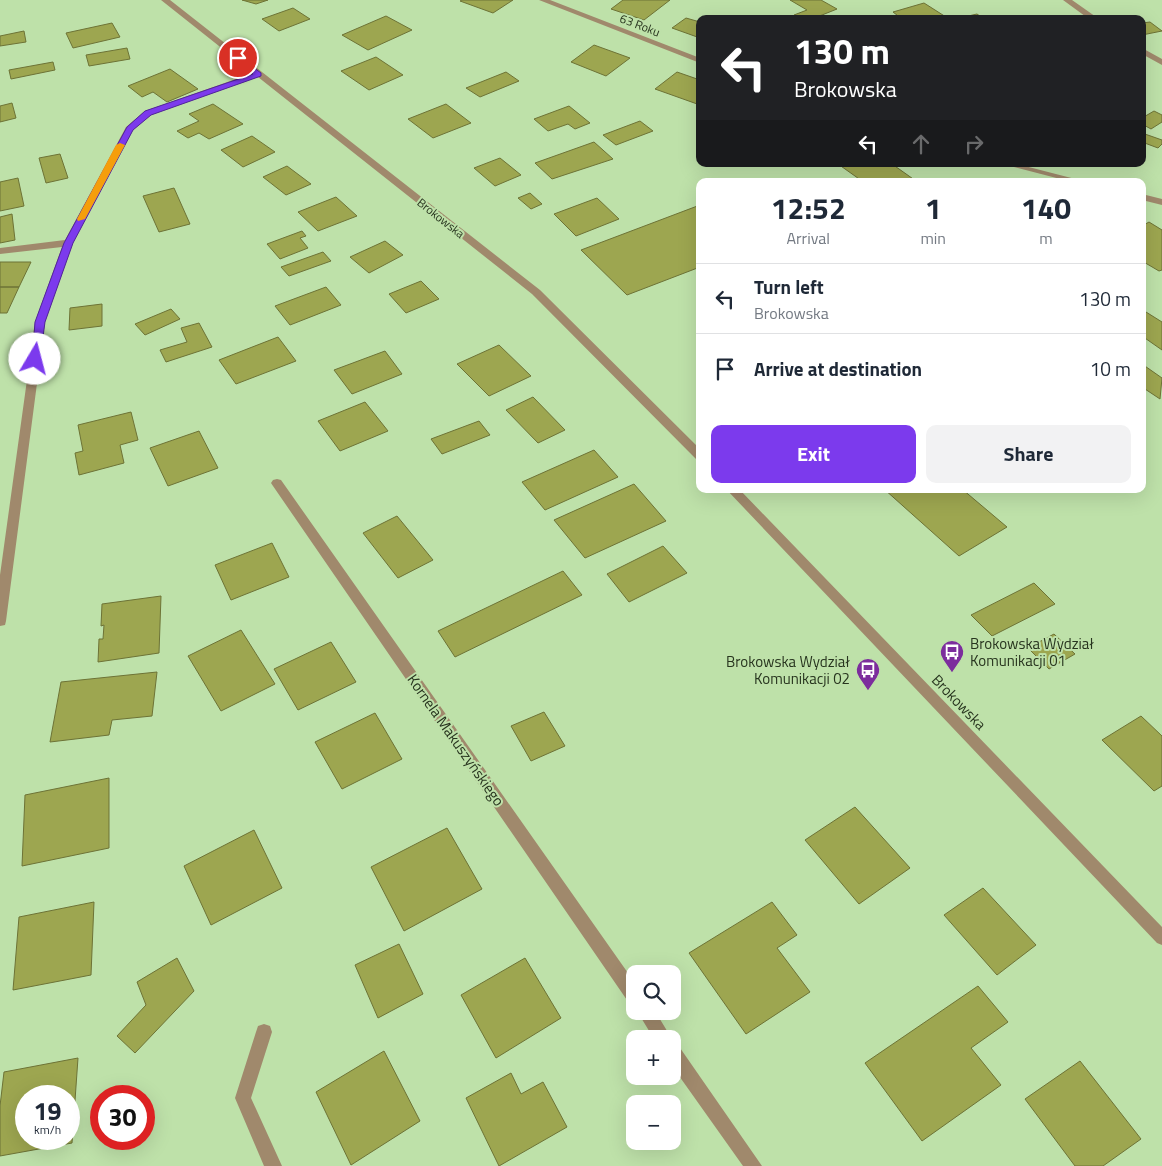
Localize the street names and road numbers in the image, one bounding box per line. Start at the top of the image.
street label: 63 Roku [617,9,663,41]
street label: Brokowska [413,193,469,243]
street label: Kornela Makuszyńskiego [402,669,510,811]
street label: Brokowska [926,669,992,736]

